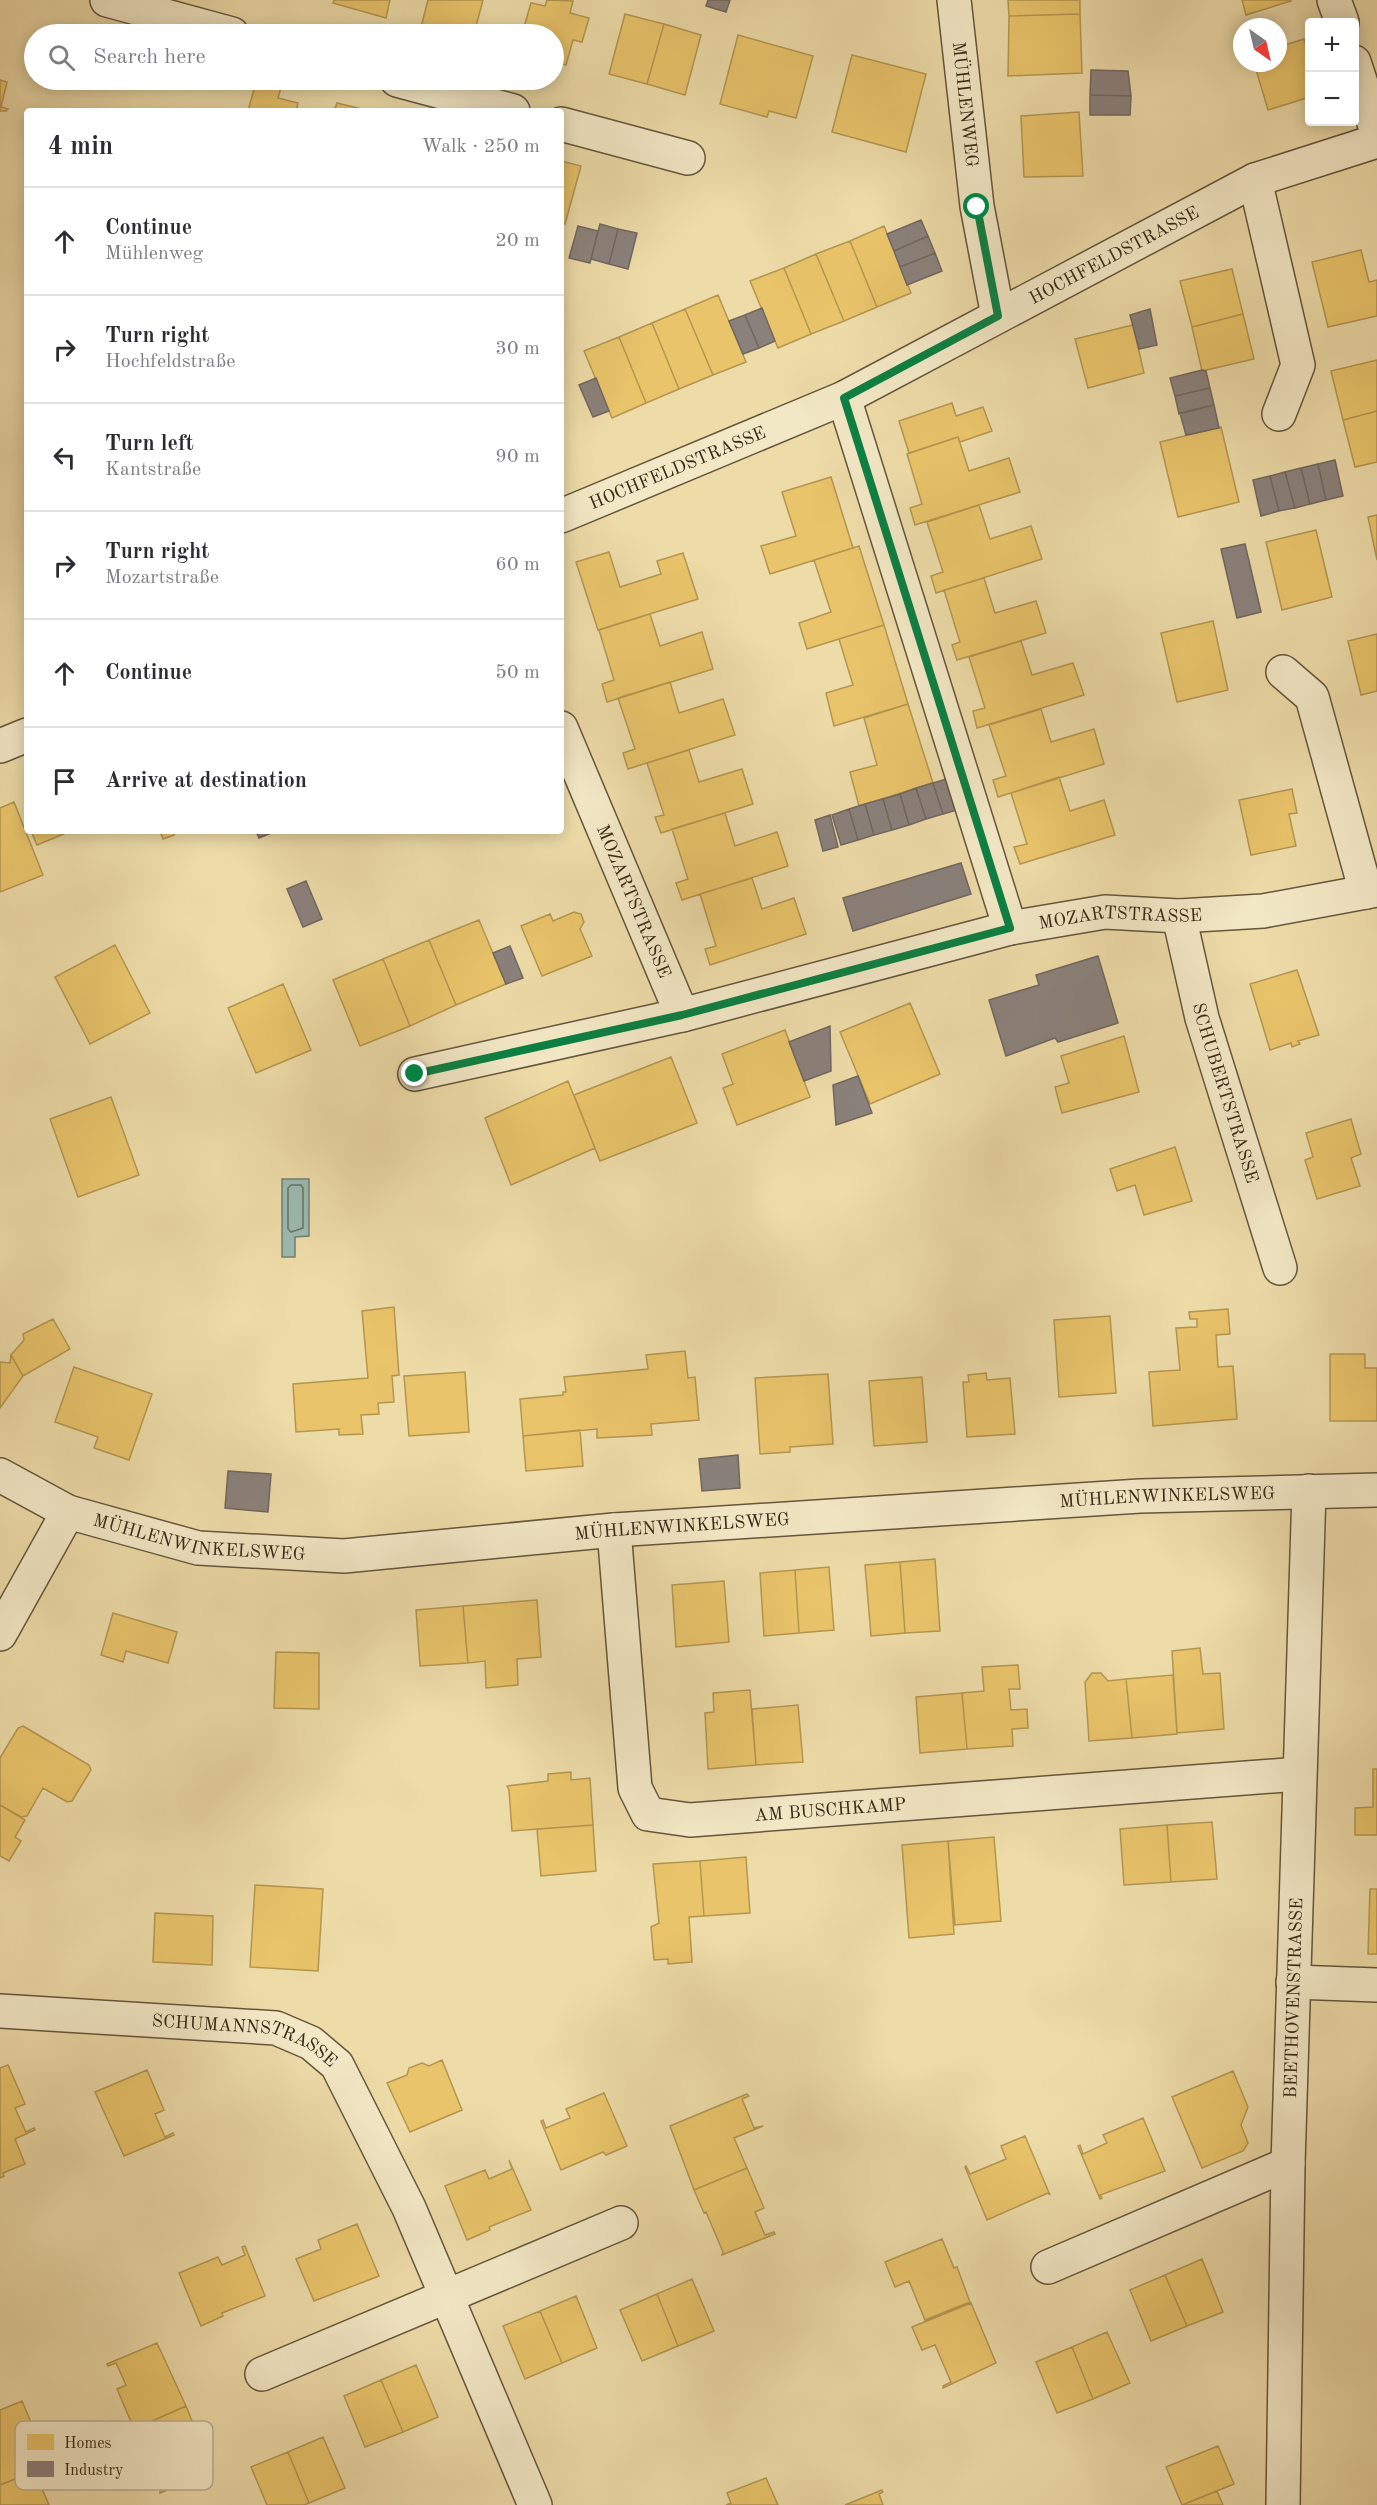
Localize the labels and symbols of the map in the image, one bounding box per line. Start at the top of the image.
north arrow [1233,18,1287,72]
street label: MÜHLENWEG [949,41,981,168]
route start [963,193,989,219]
street label: HOCHFELDSTRASSE [1026,204,1202,308]
street label: HOCHFELDSTRASSE [587,424,768,513]
street label: MOZARTSTRASSE [593,822,673,981]
street label: MOZARTSTRASSE [1037,904,1203,933]
street label: SCHUBERTSTRASSE [1189,1001,1261,1185]
route end [401,1060,427,1086]
street label: MÜHLENWINKELSWEG [1059,1485,1275,1511]
street label: MÜHLENWINKELSWEG [91,1511,306,1564]
street label: MÜHLENWINKELSWEG [574,1511,790,1544]
street label: AM BUSCHKAMP [754,1796,907,1825]
street label: BEETHOVENSTRASSE [1282,1897,1306,2099]
street label: SCHUMANNSTRASSE [151,2012,340,2071]
legend [15,2421,213,2490]
text: Homes [64,2436,112,2452]
text: Industry [64,2463,124,2479]

